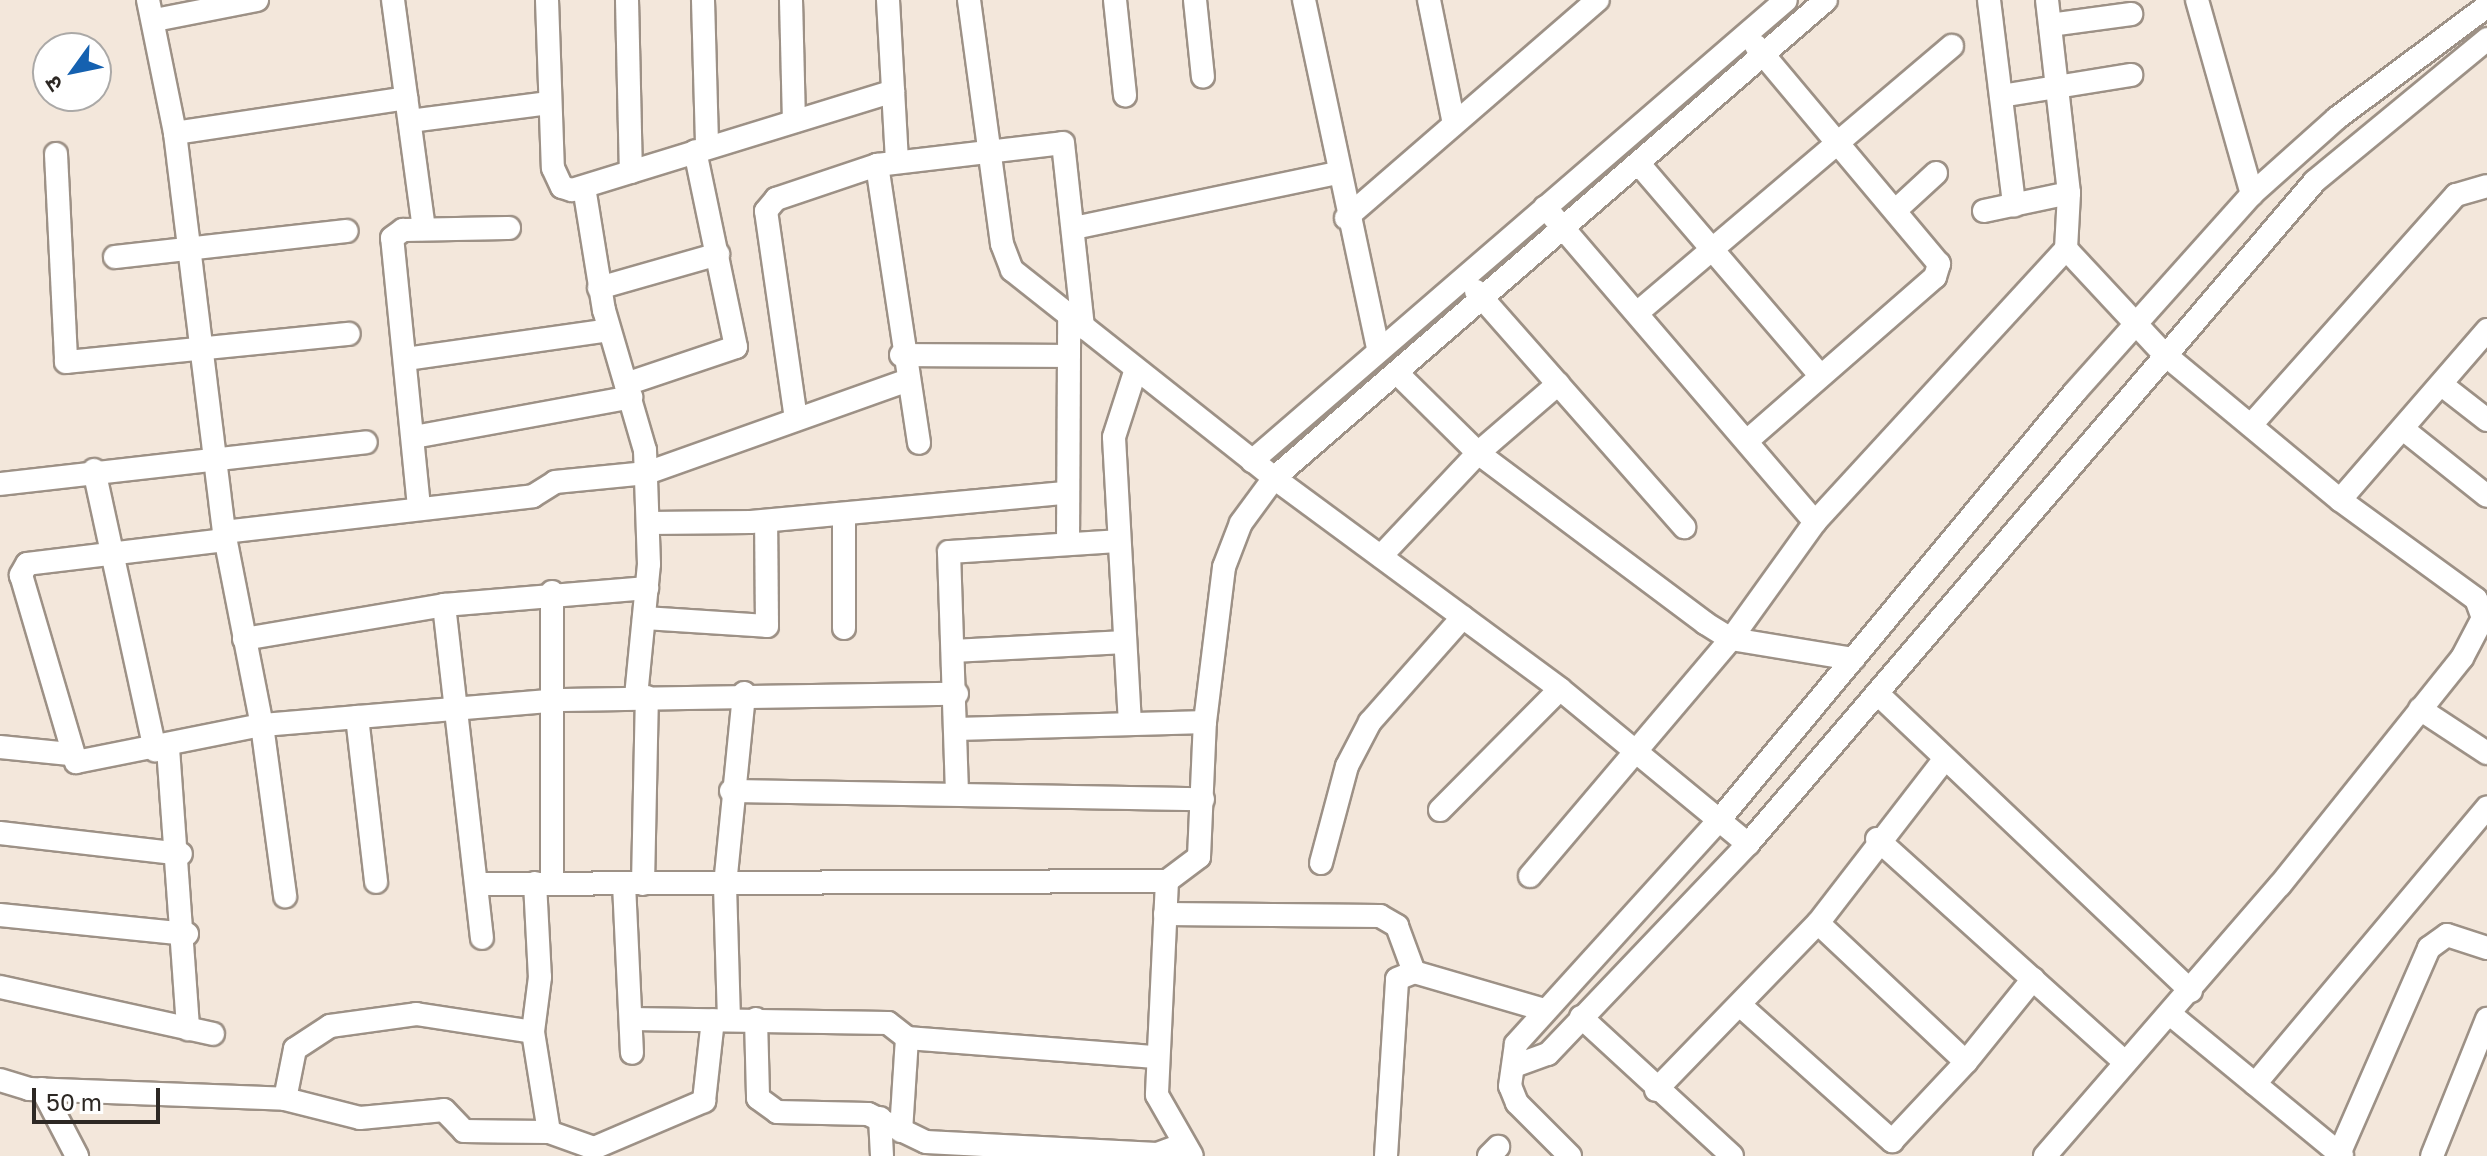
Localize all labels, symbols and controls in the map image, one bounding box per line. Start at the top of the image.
north arrow [32,32,112,112]
text: उ [38,72,68,97]
scale bar [36,1072,164,1122]
text: 50 m [46,1087,102,1116]

